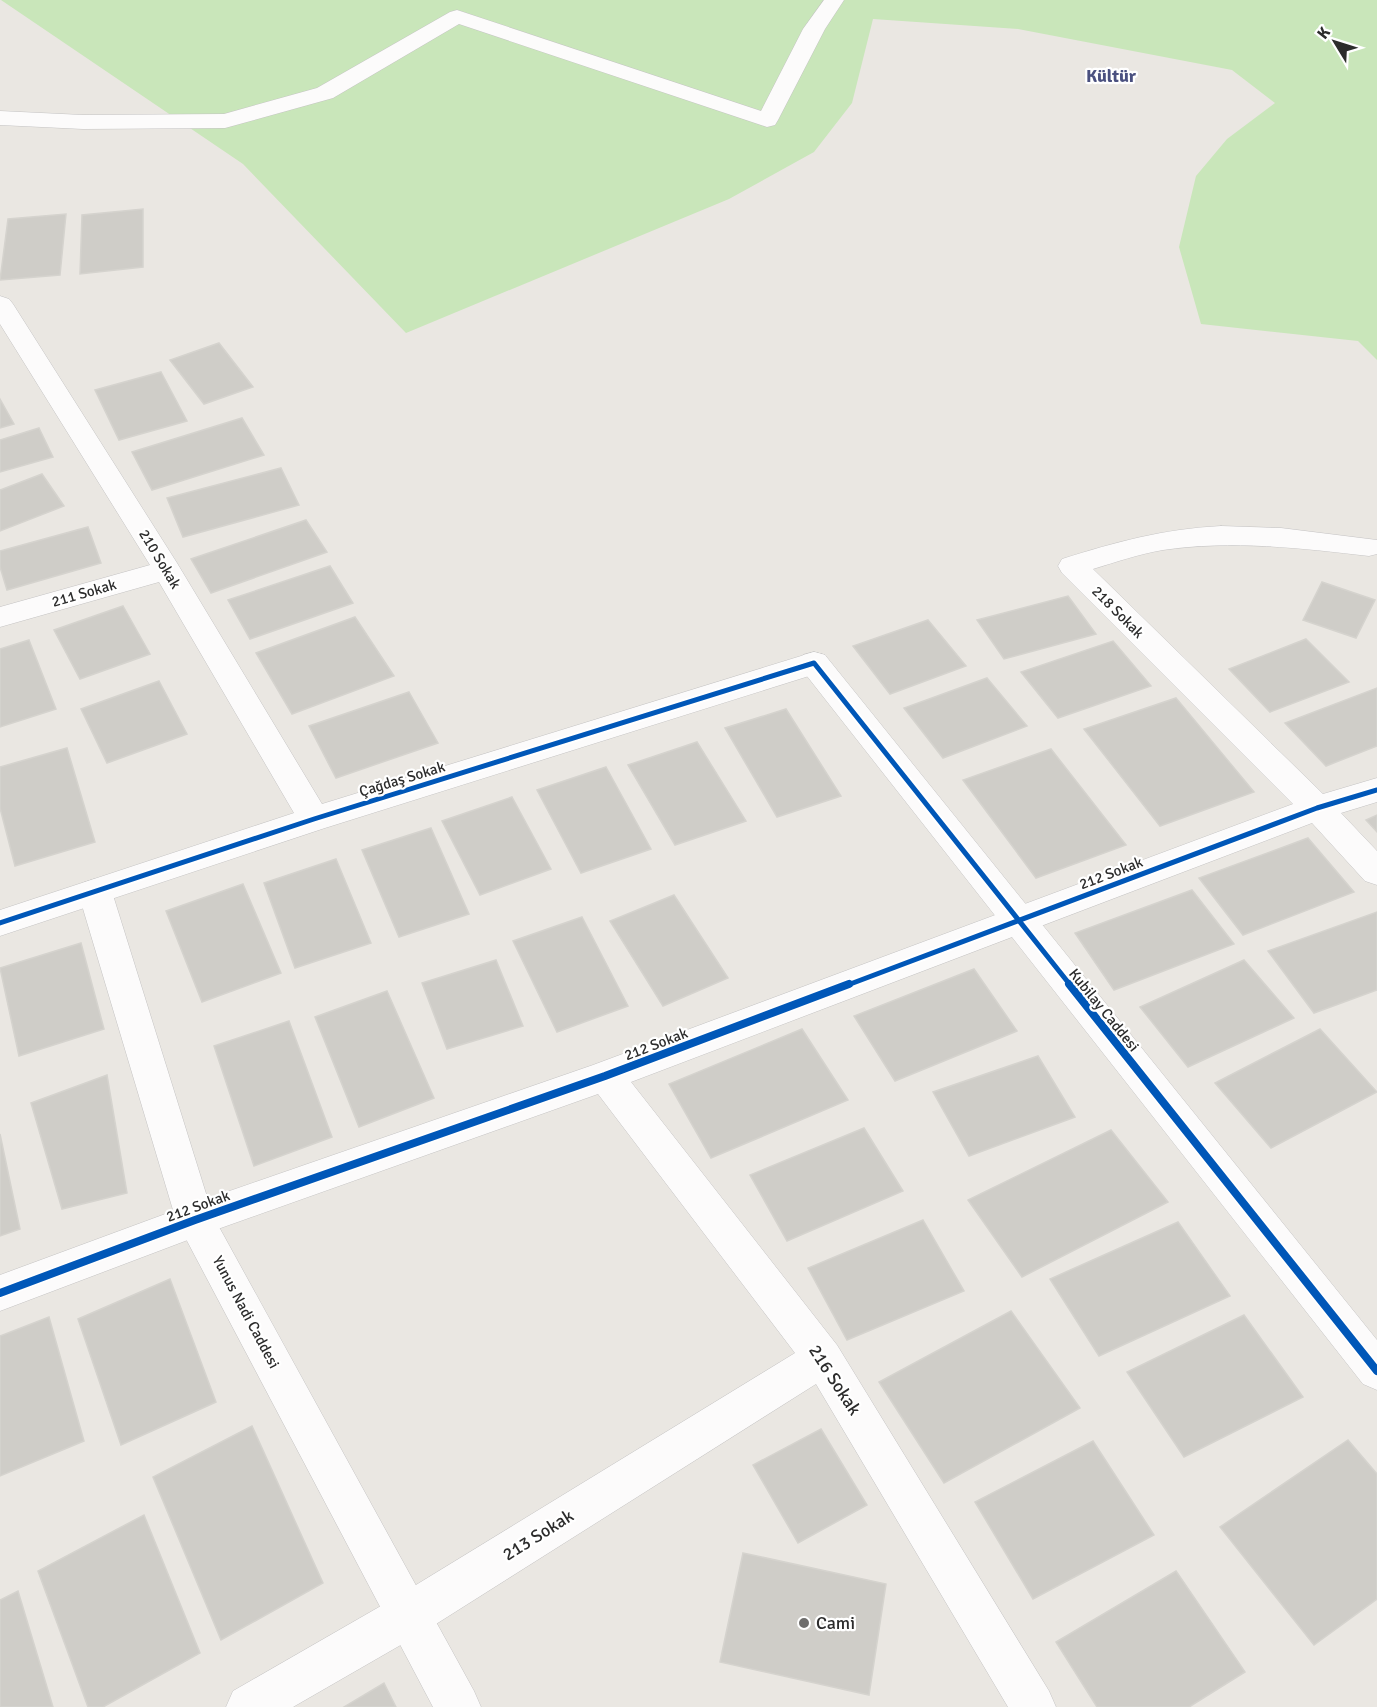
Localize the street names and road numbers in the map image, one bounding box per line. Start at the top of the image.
street label: 210 Sokak [135,526,185,592]
street label: 211 Sokak [50,575,119,611]
street label: 218 Sokak [1088,582,1148,642]
street label: Çağdaş Sokak [357,757,447,801]
street label: 212 Sokak [1077,853,1146,893]
street label: Kubilay Caddesi [1065,965,1143,1055]
street label: 212 Sokak [622,1024,691,1064]
street label: 212 Sokak [164,1186,233,1226]
street label: Yunus Nadi Caddesi [209,1253,283,1371]
street label: 216 Sokak [804,1341,866,1419]
street label: 213 Sokak [498,1505,578,1565]

